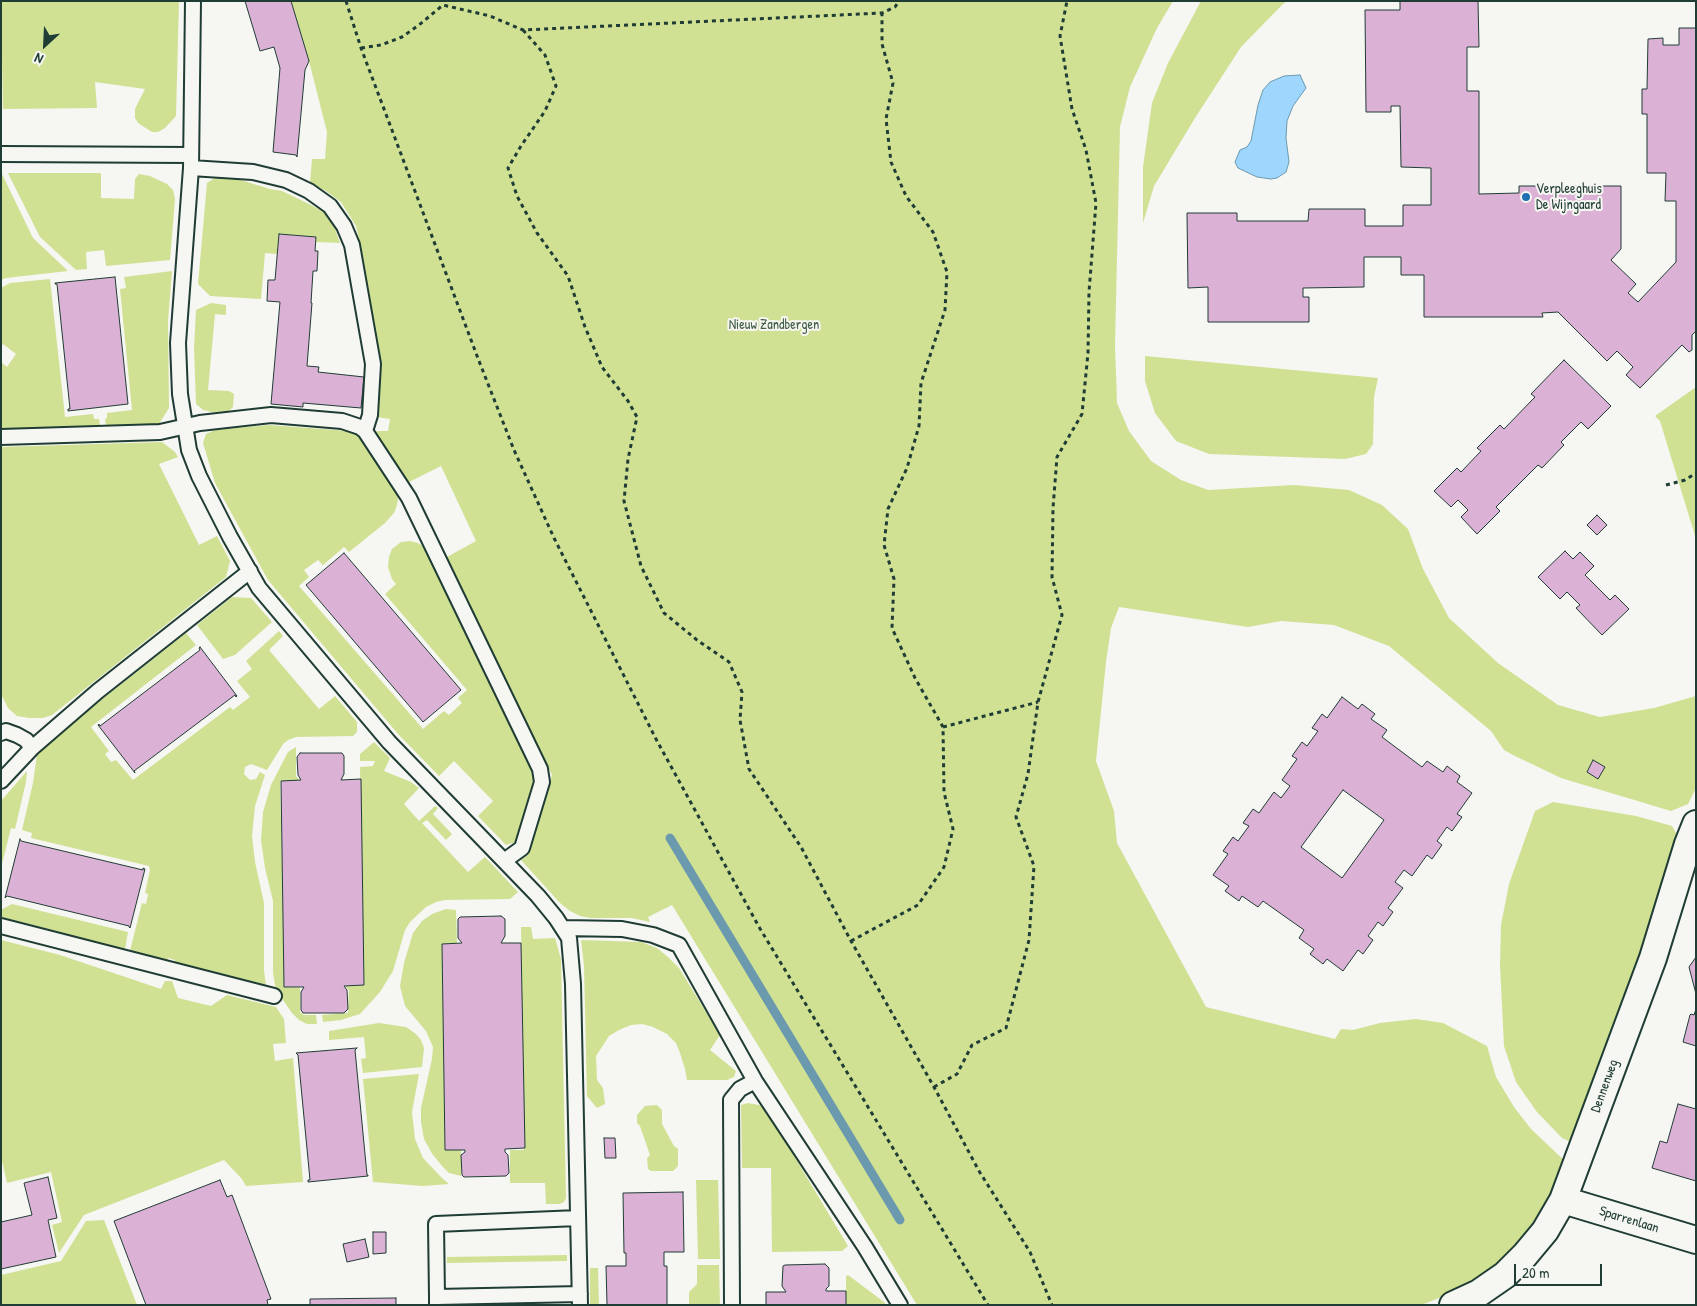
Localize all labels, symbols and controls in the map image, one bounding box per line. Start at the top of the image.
north arrow [20,20,70,70]
text: N [31,49,46,69]
place label: Verpleeghuis De Wijngaard [1536,181,1602,213]
marker: Verpleeghuis De Wijngaard [1520,191,1532,203]
park label: Nieuw Zandbergen [729,317,819,333]
street label: Dennenweg [1588,1057,1622,1115]
street label: Sparrenlaan [1597,1203,1661,1237]
scale bar [1517,1254,1604,1286]
text: 20 m [1522,1262,1549,1283]

